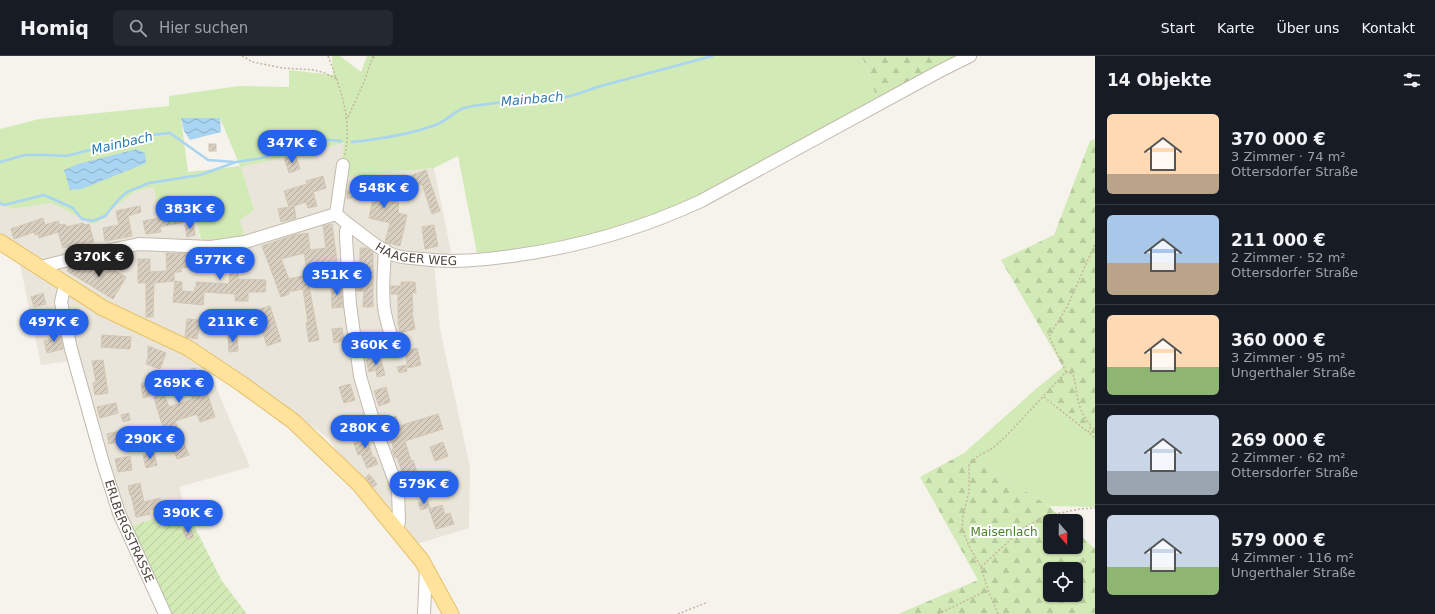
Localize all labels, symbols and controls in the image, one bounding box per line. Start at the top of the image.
search box [113,10,393,46]
text: Homiq [20,17,89,39]
icon: search [127,17,149,39]
text: Hier suchen [159,19,248,37]
text: Start [1161,20,1195,36]
text: Karte [1217,20,1254,36]
text: Über uns [1276,20,1339,36]
text: Kontakt [1361,20,1415,36]
icon: filters [1401,69,1423,91]
text: 14 Objekte [1107,70,1212,90]
water label: Mainbach [500,89,564,109]
water label: Mainbach [90,129,154,157]
text: 370 000 € [1231,129,1326,149]
pin: 347K € [259,130,325,164]
icon: home [1139,130,1187,178]
text: 347K € [267,135,317,150]
text: 3 Zimmer · 74 m² [1231,149,1346,164]
text: Ottersdorfer Straße [1231,164,1358,179]
pin: 548K € [351,175,417,209]
text: 548K € [359,180,409,195]
pin: 383K € [157,196,223,230]
text: 383K € [165,201,215,216]
text: 211 000 € [1231,230,1326,250]
icon: home [1139,231,1187,279]
street label: HAAGER WEG [373,240,457,268]
pin: 370K € [66,244,132,278]
pin: 577K € [187,247,253,281]
text: 370K € [74,249,124,264]
text: 2 Zimmer · 52 m² [1231,250,1346,265]
text: 577K € [195,252,245,267]
pin: 351K € [304,262,370,296]
text: Ottersdorfer Straße [1231,265,1358,280]
text: 351K € [312,267,362,282]
pin: 497K € [21,309,87,343]
pin: 211K € [200,309,266,343]
text: 497K € [29,314,79,329]
text: 211K € [208,314,258,329]
text: 360 000 € [1231,330,1326,350]
icon: home [1139,331,1187,379]
pin: 360K € [343,332,409,366]
text: 360K € [351,337,401,352]
text: 3 Zimmer · 95 m² [1231,350,1346,365]
text: Ungerthaler Straße [1231,365,1356,380]
pin: 269K € [146,370,212,404]
text: 269K € [154,375,204,390]
pin: 280K € [332,415,398,449]
text: 280K € [340,420,390,435]
pin: 290K € [117,426,183,460]
text: 269 000 € [1231,430,1326,450]
text: 290K € [125,431,175,446]
icon: home [1139,431,1187,479]
text: 2 Zimmer · 62 m² [1231,450,1346,465]
text: Ottersdorfer Straße [1231,465,1358,480]
pin: 579K € [391,471,457,505]
text: 579K € [399,476,449,491]
street label: ERLBERGSTRASSE [102,478,157,585]
pin: 390K € [155,500,221,534]
text: 390K € [163,505,213,520]
north arrow [1043,514,1083,554]
map controls [1043,514,1083,602]
park label: Maisenlach [970,525,1038,539]
text: 579 000 € [1231,530,1326,550]
icon: home [1139,531,1187,579]
text: 4 Zimmer · 116 m² [1231,550,1354,565]
button: locate [1043,562,1083,602]
text: Ungerthaler Straße [1231,565,1356,580]

